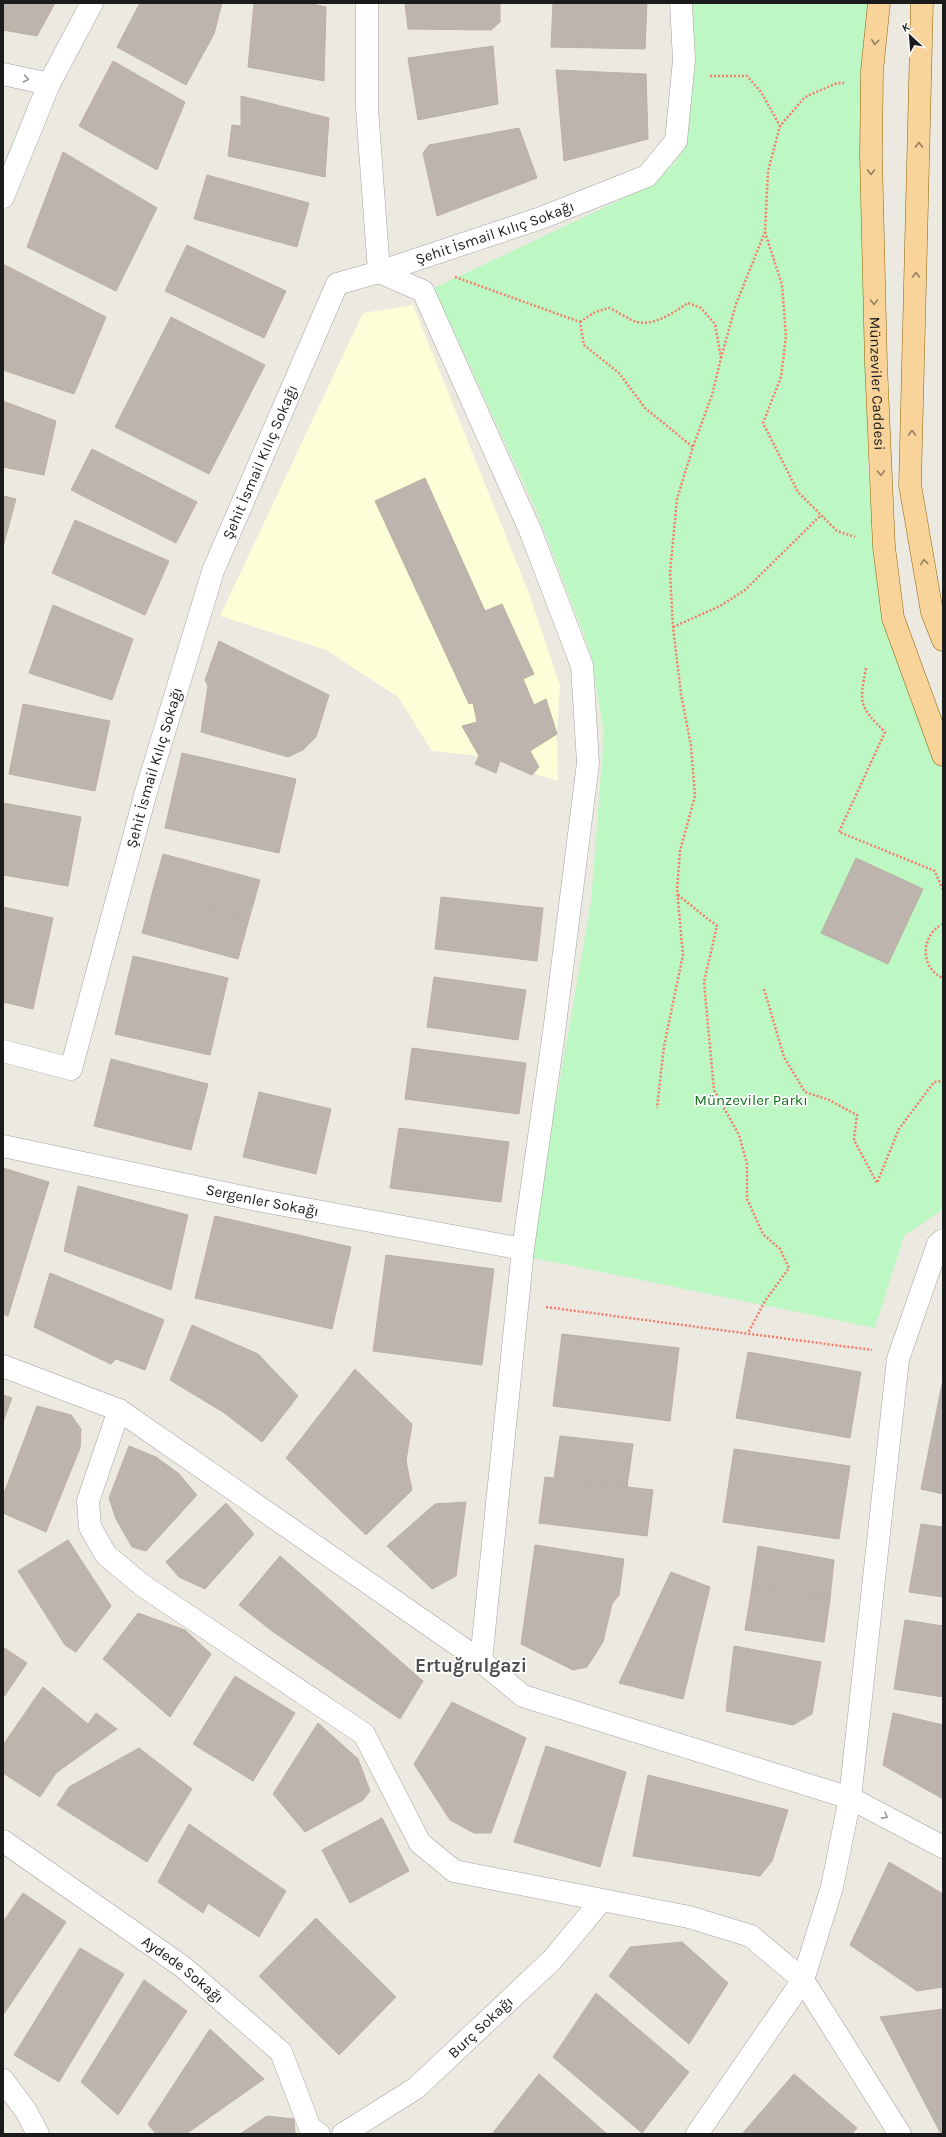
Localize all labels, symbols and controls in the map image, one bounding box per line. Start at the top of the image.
north arrow [890,16,930,56]
text: K [900,20,913,35]
one-way arrow [871,39,880,45]
one-way arrow [23,74,29,82]
one-way arrow [915,142,923,148]
one-way arrow [867,169,875,175]
street label: Şehit İsmail Kılıç Sokağı [413,197,577,268]
one-way arrow [911,272,920,278]
one-way arrow [870,299,878,305]
street label: Münzeviler Caddesi [866,316,889,451]
street label: Şehit İsmail Kılıç Sokağı [219,382,301,542]
one-way arrow [907,430,916,436]
one-way arrow [876,470,885,476]
one-way arrow [920,559,929,565]
street label: Şehit İsmail Kılıç Sokağı [122,685,186,850]
park label: Münzeviler Parkı [694,1091,808,1109]
street label: Sergenler Sokağı [204,1180,320,1220]
district label: Ertuğrulgazi [415,1655,527,1677]
one-way arrow [881,1811,888,1819]
street label: Aydede Sokağı [138,1932,227,2007]
street label: Burç Sokağı [445,1993,517,2062]

